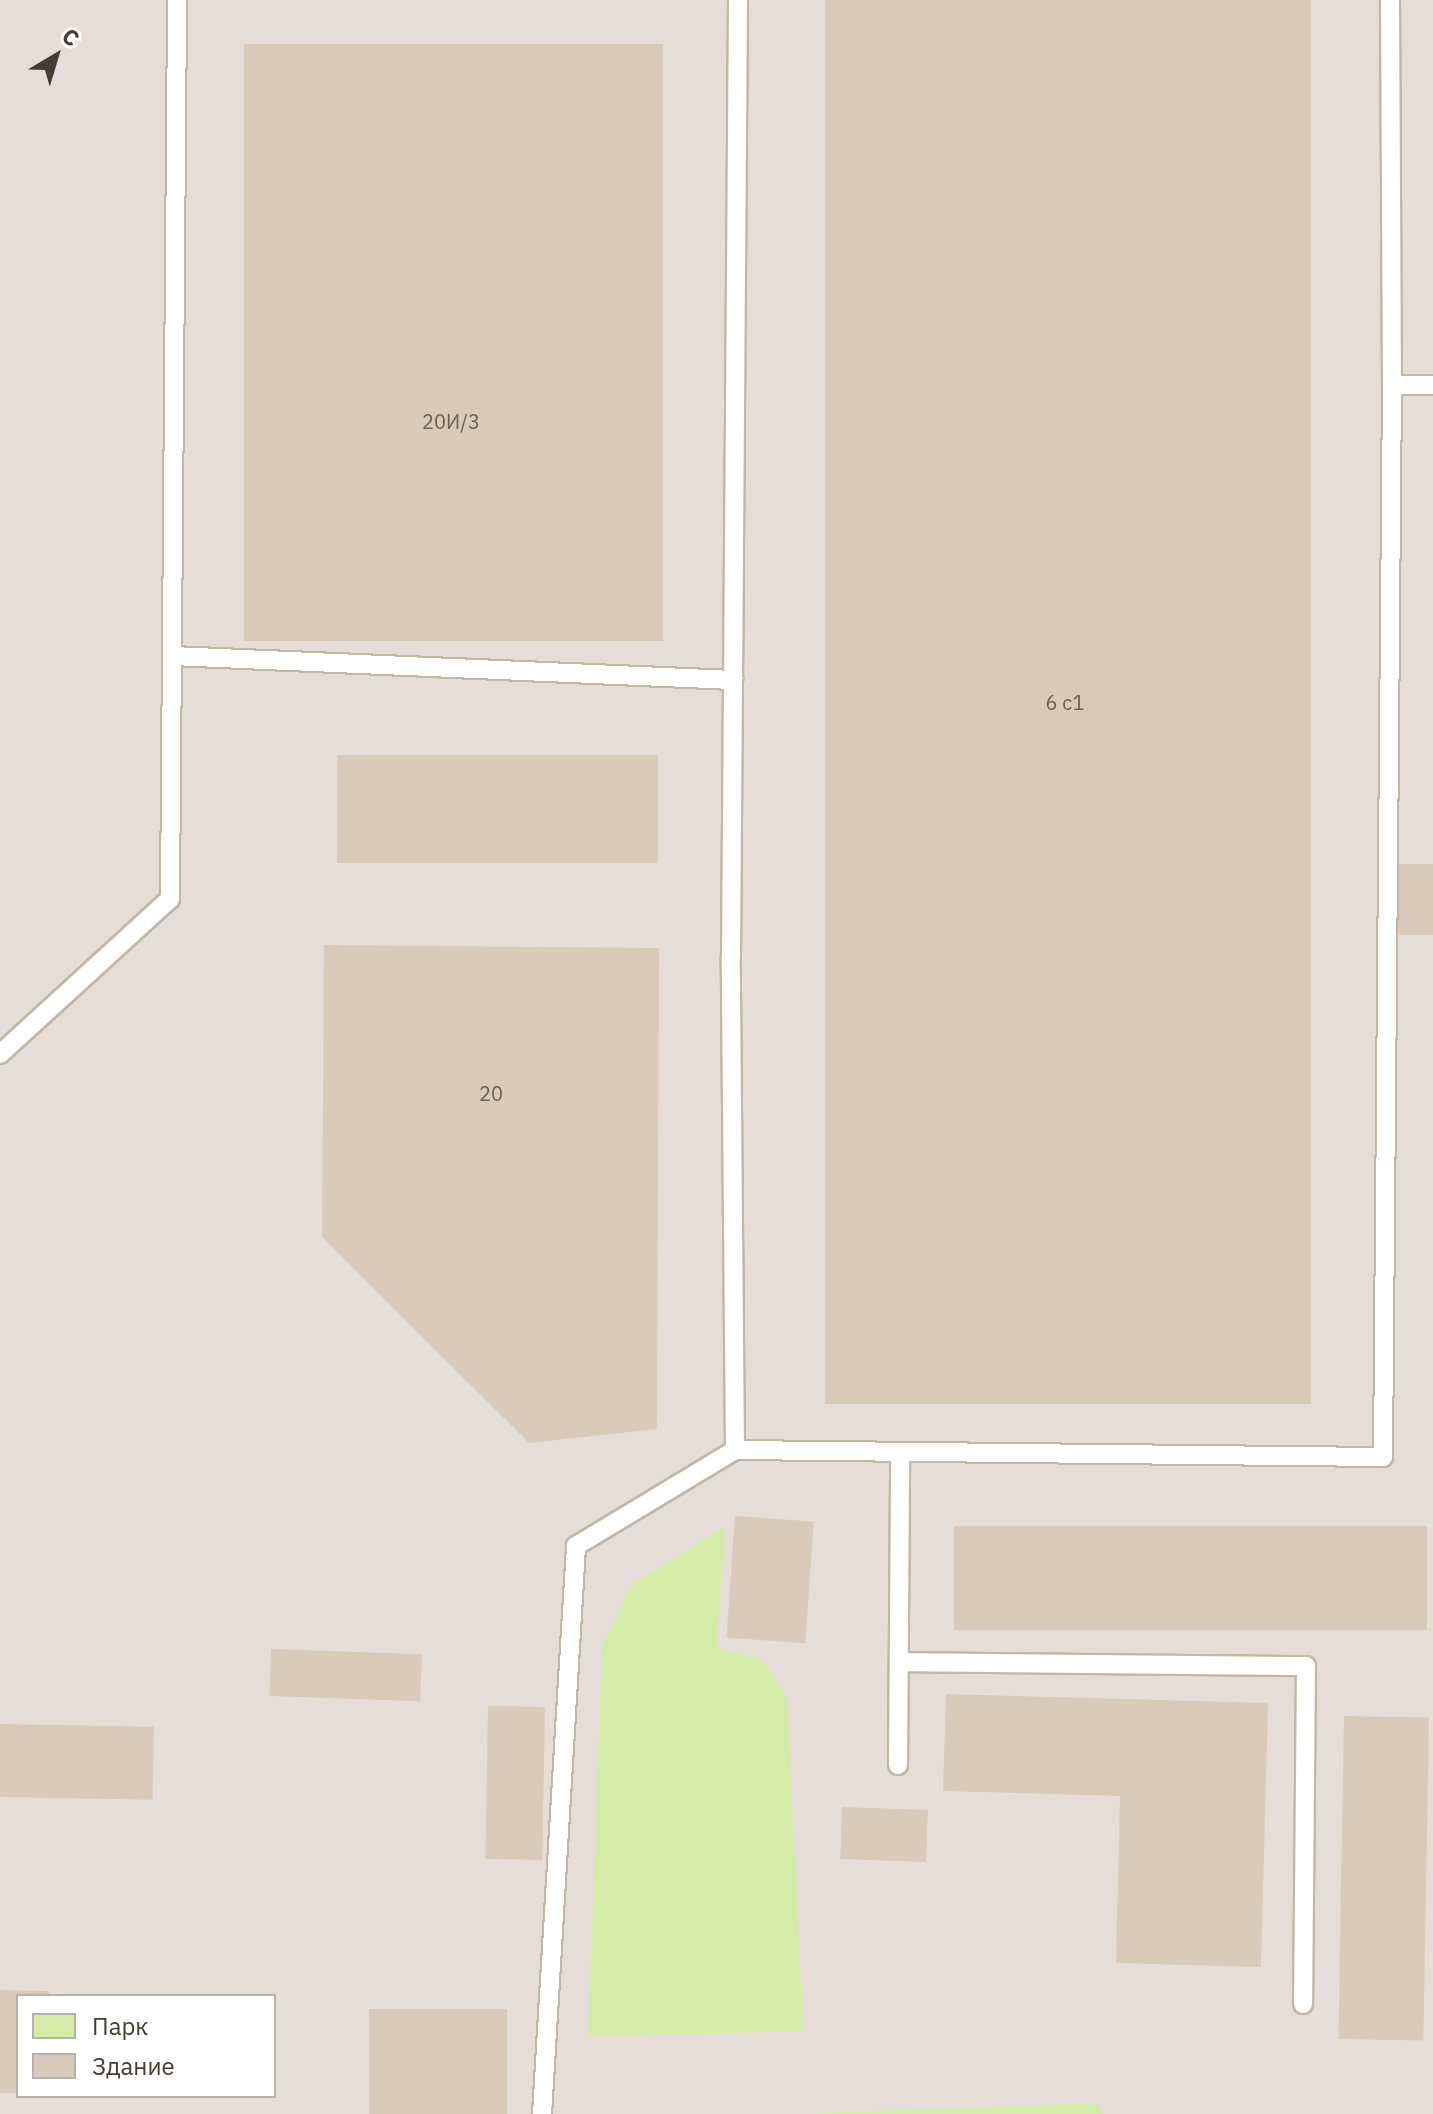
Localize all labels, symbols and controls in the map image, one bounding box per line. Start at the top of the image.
north arrow [16,16,96,96]
text: С [57,21,86,53]
house number: 20И/3 [422,409,480,433]
house number: 6 с1 [1046,690,1084,714]
house number: 20 [479,1081,503,1105]
legend [16,1994,276,2098]
text: Парк [92,2010,149,2042]
text: Здание [92,2050,175,2082]

